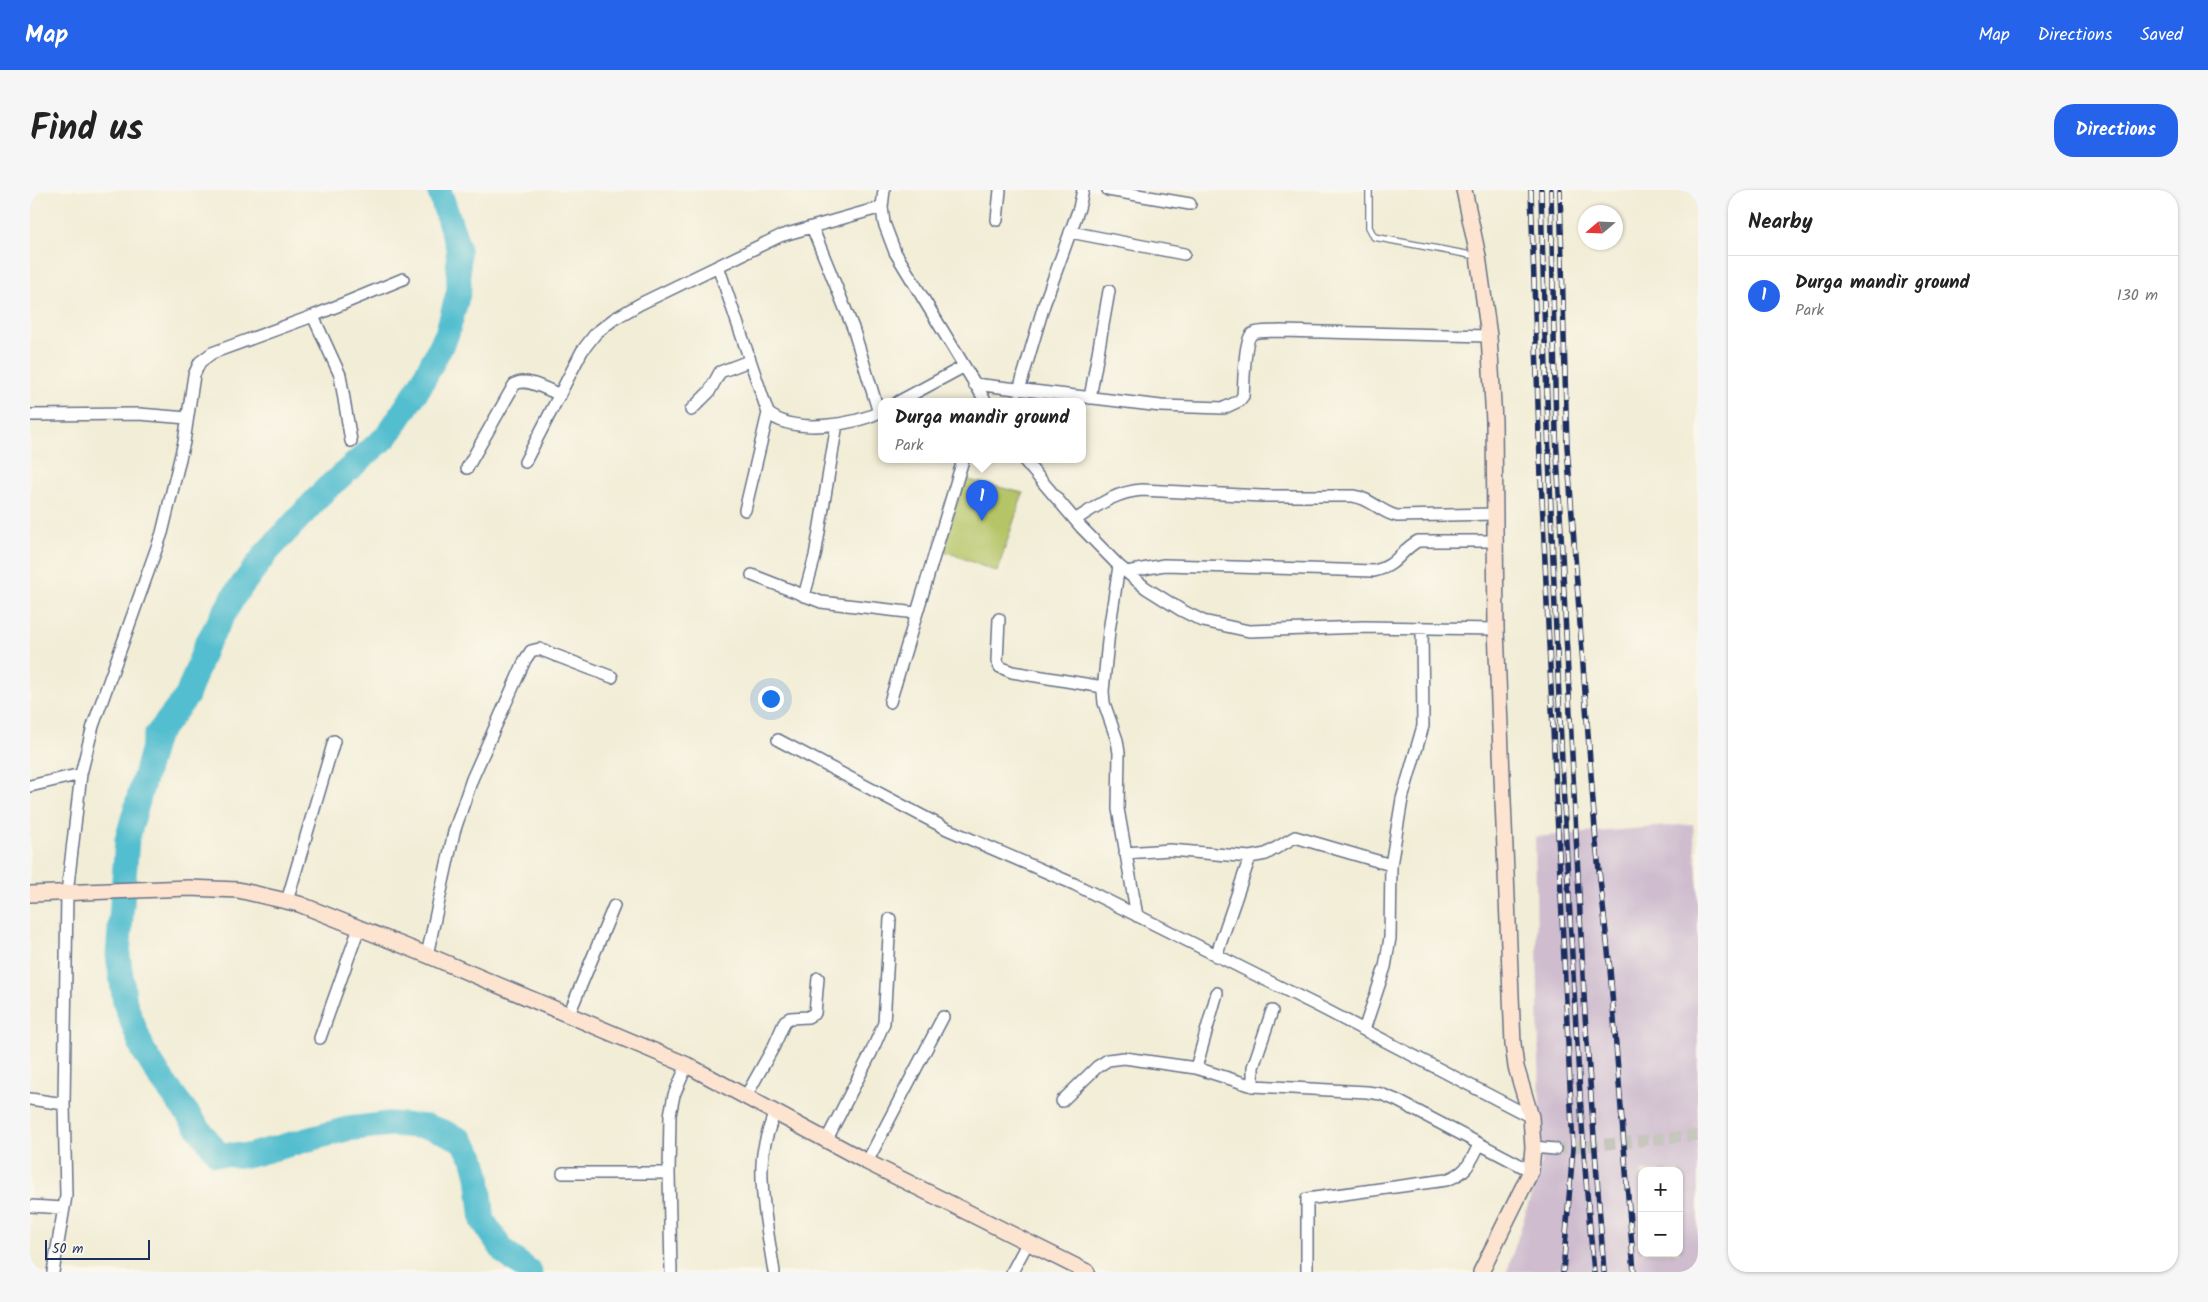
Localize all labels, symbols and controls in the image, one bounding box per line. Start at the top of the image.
text: Map [25,16,68,55]
text: Map [1978,21,2010,50]
text: Directions [2038,21,2112,50]
text: Saved [2140,21,2183,50]
text: Find us [30,102,143,158]
button: Directions [2054,104,2178,157]
north arrow [1578,205,1623,250]
text: Nearby [1748,206,1813,239]
text: Durga mandir ground [1795,268,1970,298]
text: 1 [1762,283,1766,308]
text: 130 m [2117,283,2158,308]
text: Park [1795,298,1824,323]
popup [878,398,1086,463]
text: Durga mandir ground [895,403,1069,433]
text: Park [895,433,924,458]
pin: 1 [966,480,998,521]
your location [758,686,784,712]
map controls [1638,1167,1683,1257]
button: + [1638,1167,1683,1212]
button: − [1638,1212,1683,1257]
scale bar [45,1237,150,1260]
text: 50 m [52,1238,83,1260]

